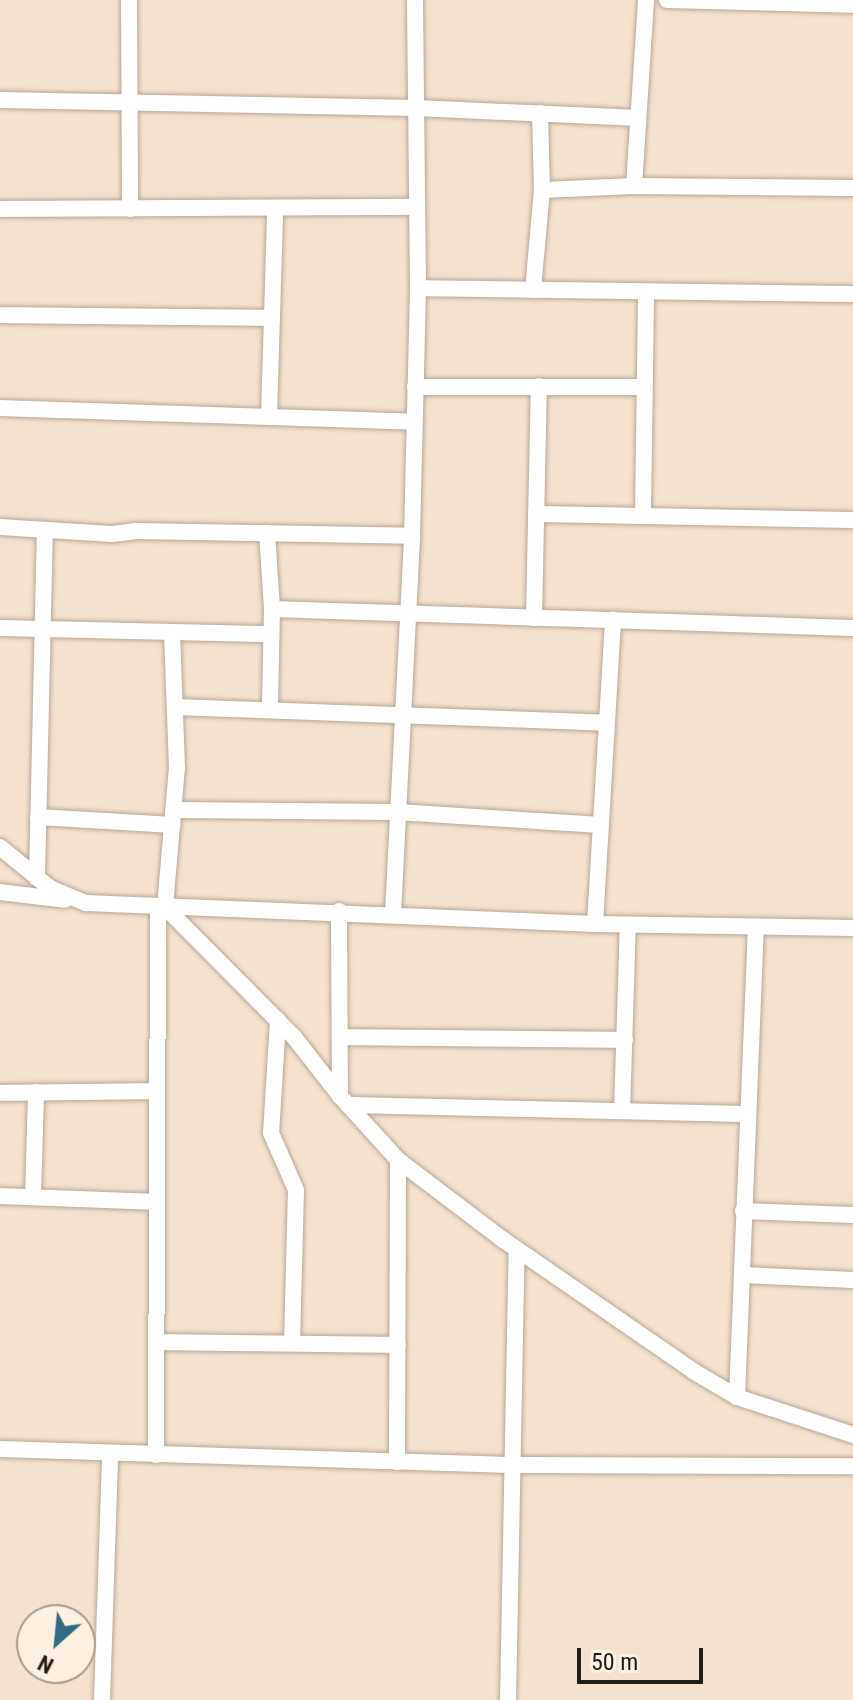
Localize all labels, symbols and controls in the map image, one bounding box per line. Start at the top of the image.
north arrow [16,1604,96,1684]
scale bar [581,1632,707,1682]
text: 50 m [591,1648,638,1676]
text: N [34,1650,57,1678]

